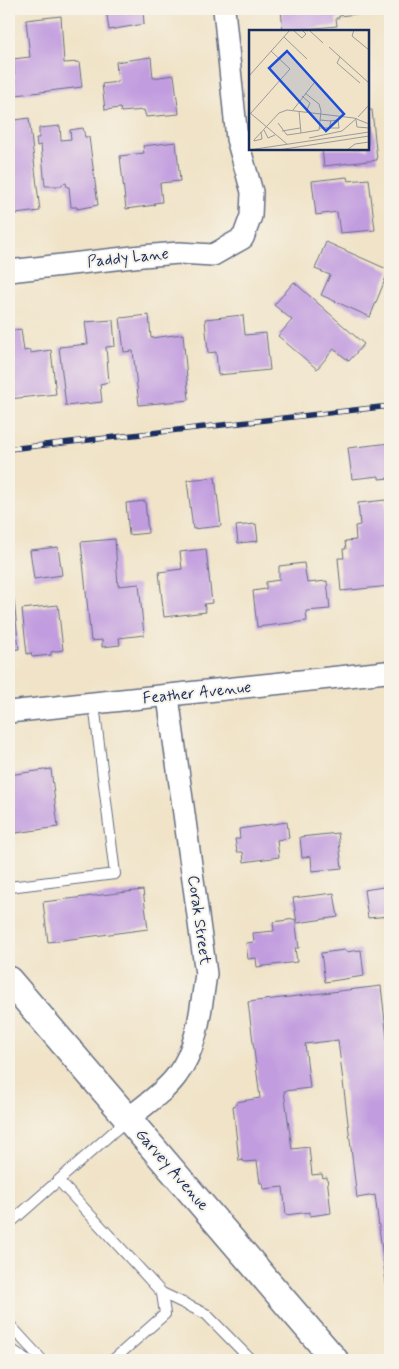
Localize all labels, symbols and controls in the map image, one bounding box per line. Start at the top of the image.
inset map [249,30,369,150]
street label: Paddy Lane [86,243,170,273]
street label: Feather Avenue [142,677,252,709]
street label: Corak Street [182,874,216,967]
street label: Garvey Avenue [131,1125,214,1216]

